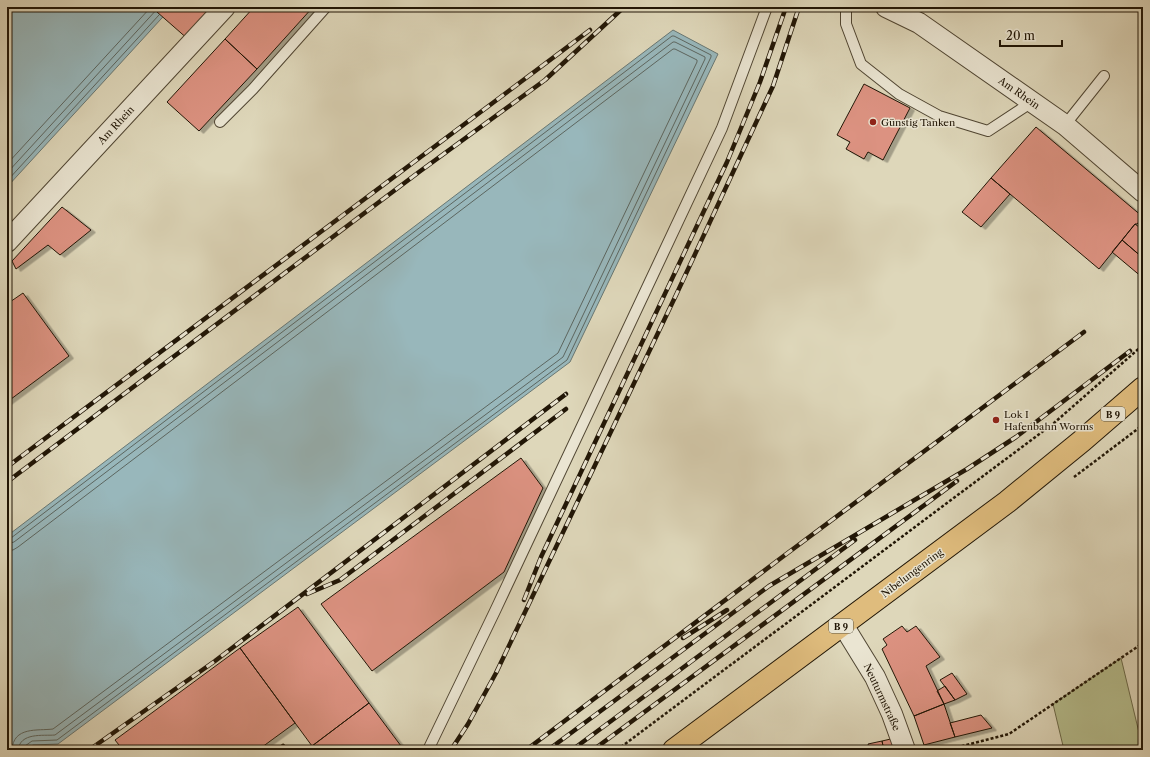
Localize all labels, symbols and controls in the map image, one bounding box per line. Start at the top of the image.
scale bar [1000,22,1062,48]
text: 20 m [1006,28,1035,43]
street label: Am Rhein [995,73,1043,112]
street label: Am Rhein [94,103,138,148]
place label: Günstig Tanken [881,116,956,129]
marker: Günstig Tanken [868,117,878,127]
road number: B 9 [1101,407,1125,421]
place label: Lok I Hafenbahn Worms [1004,408,1093,433]
marker: Lok I Hafenbahn Worms [991,415,1001,425]
street label: Nibelungenring [878,545,946,601]
road number: B 9 [829,619,853,633]
street label: Neuturmstraße [861,661,903,733]

